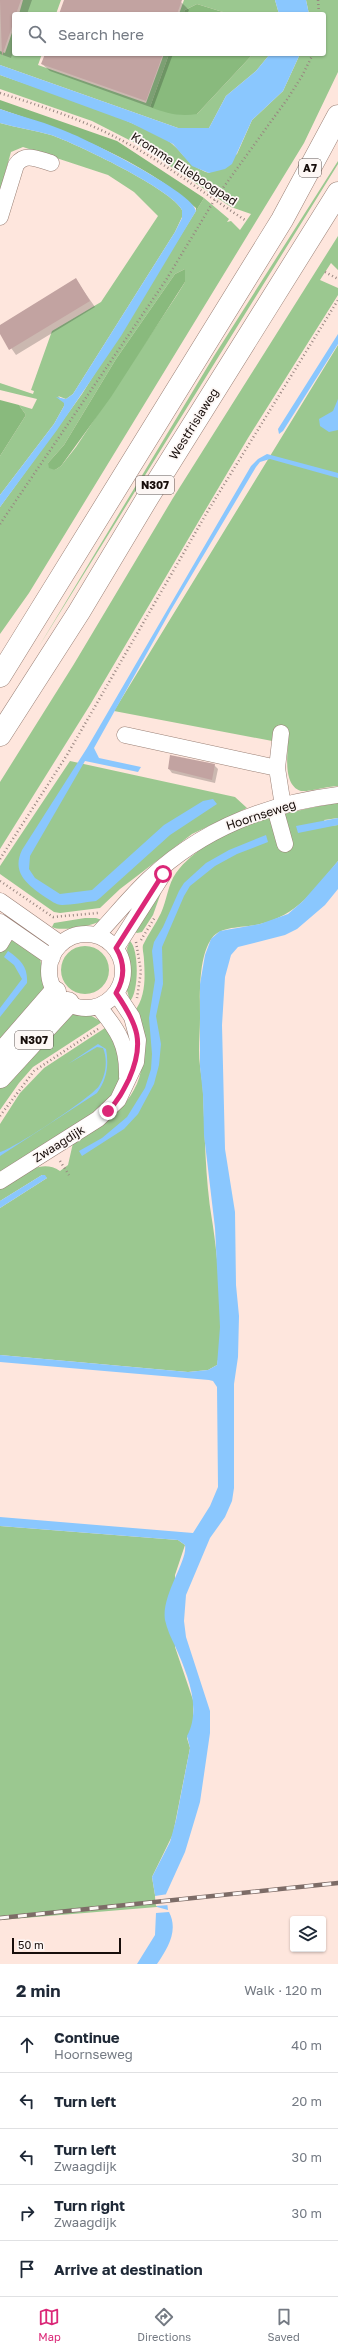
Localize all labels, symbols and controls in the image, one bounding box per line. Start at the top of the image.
search box [12,12,326,56]
icon: search [26,23,48,45]
text: Search here [58,25,144,43]
street label: Kromme Elleboogpad [128,129,240,209]
road number: A7 [299,159,321,177]
street label: Westfrisiaweg [166,385,222,462]
road number: N307 [136,476,174,494]
street label: Hoornseweg [224,796,298,833]
route start [154,865,172,883]
road number: N307 [15,1031,53,1049]
route end [99,1102,117,1120]
street label: Zwaagdijk [30,1122,87,1165]
map controls [290,1916,326,1952]
button: layers [290,1916,326,1952]
scale bar [12,1936,121,1955]
text: 50 m [18,1938,44,1951]
text: 2 min [16,1980,60,2001]
text: Walk · 120 m [244,1982,322,1998]
text: Continue [54,2028,120,2046]
icon: ahead [16,2034,38,2056]
text: 40 m [291,2037,322,2053]
text: Hoornseweg [54,2046,133,2062]
icon: left [16,2090,38,2112]
text: Turn left [54,2092,116,2110]
text: 20 m [292,2093,322,2109]
text: Turn left [54,2140,116,2158]
icon: left [16,2146,38,2168]
text: 30 m [292,2149,322,2165]
text: Zwaagdijk [54,2158,117,2174]
text: Turn right [54,2196,125,2214]
icon: right [16,2202,38,2224]
text: 30 m [292,2205,322,2221]
text: Zwaagdijk [54,2214,117,2230]
icon: arrive [16,2258,38,2280]
text: Arrive at destination [54,2260,203,2278]
tab: Map [38,2306,61,2343]
tab: Directions [137,2306,191,2343]
tab: Saved [268,2306,300,2343]

